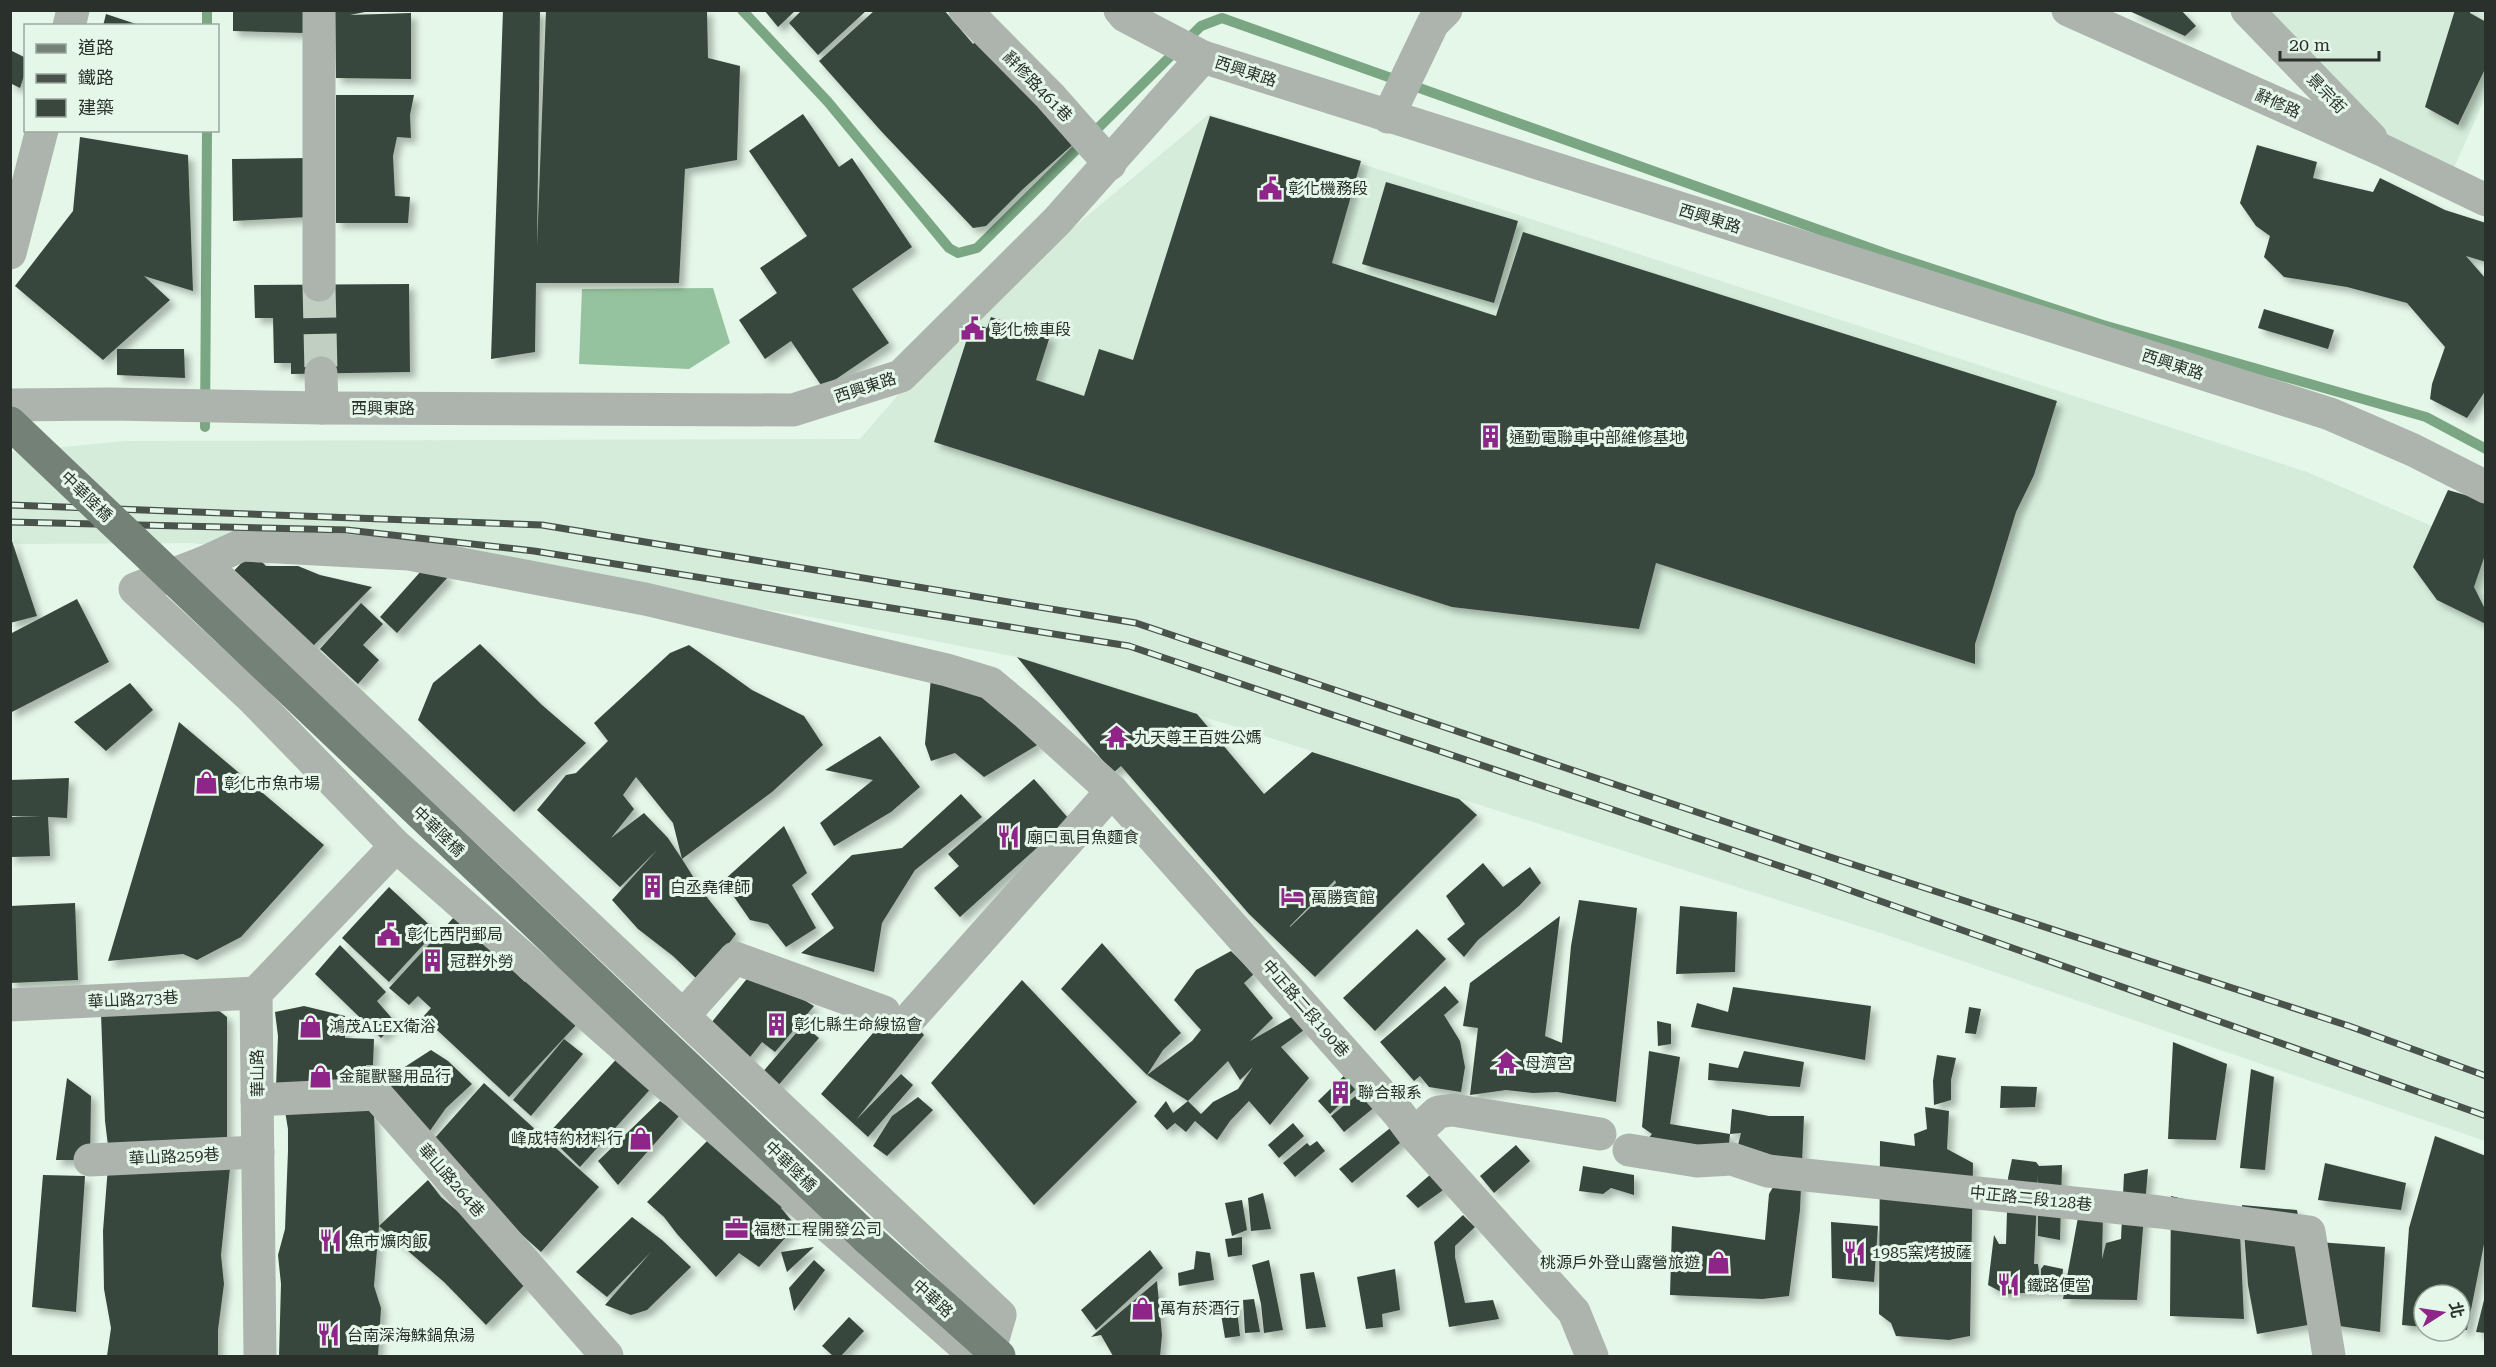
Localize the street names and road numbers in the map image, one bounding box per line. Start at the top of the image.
street label: 辭修路461巷 [999,47,1076,126]
street label: 西興東路 [1212,53,1279,90]
street label: 景宗街 [2303,69,2350,117]
street label: 辭修路 [2252,85,2304,122]
street label: 西興東路 [1676,200,1743,237]
street label: 西興東路 [2139,346,2206,383]
street label: 西興東路 [832,369,899,406]
street label: 西興東路 [351,399,415,418]
street label: 中華陸橋 [57,467,116,525]
street label: 中華陸橋 [409,802,468,860]
street label: 中正路二段190巷 [1258,956,1353,1061]
street label: 華山路273巷 [87,988,179,1011]
street label: 華山路 [248,1049,267,1097]
street label: 中華陸橋 [761,1137,820,1195]
street label: 華山路264巷 [415,1140,489,1221]
street label: 華山路259巷 [128,1145,220,1168]
street label: 中正路二段128巷 [1969,1183,2093,1214]
street label: 中華路 [908,1275,957,1321]

